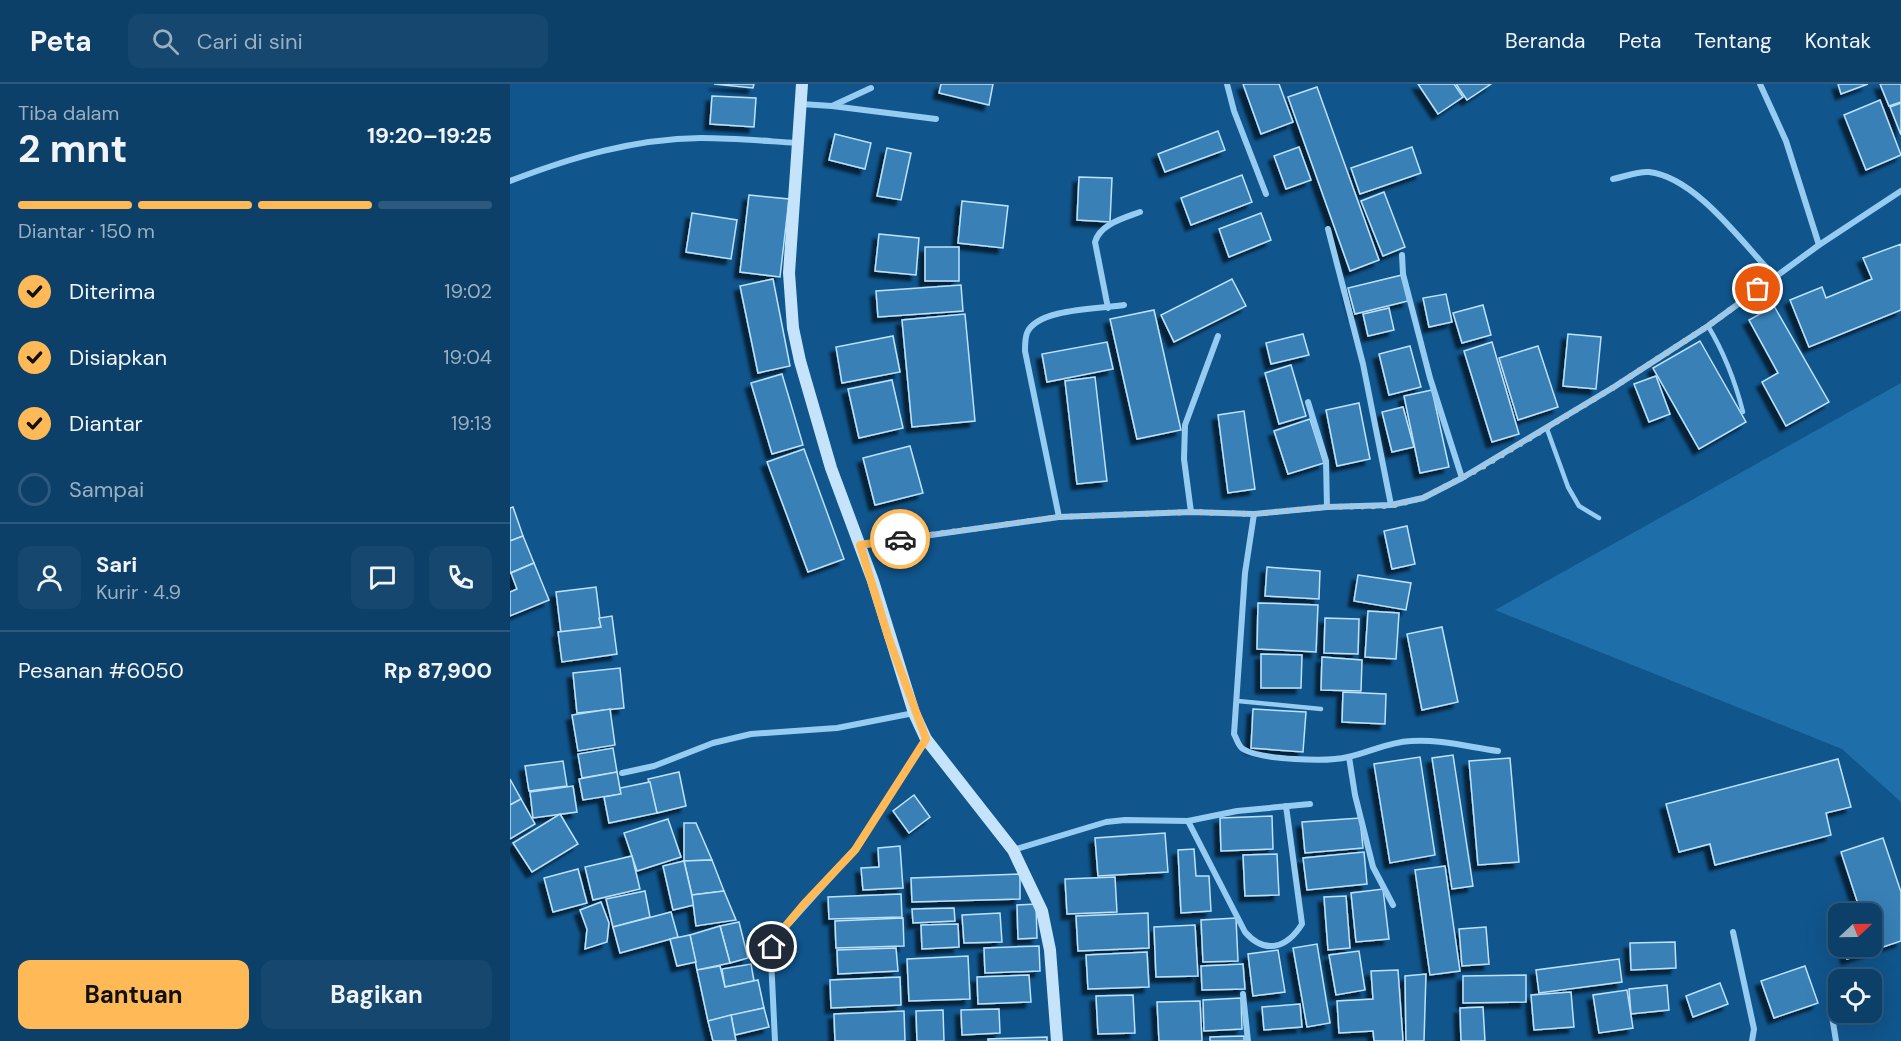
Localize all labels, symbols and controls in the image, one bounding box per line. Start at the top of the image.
search box [128,14,548,68]
text: Peta [30,23,92,60]
icon: search [149,25,182,58]
text: Cari di sini [197,27,303,56]
text: Beranda [1505,27,1586,55]
text: Peta [1619,27,1661,55]
text: Tentang [1694,27,1772,55]
text: Kontak [1805,27,1871,55]
text: Tiba dalam [18,100,119,126]
text: 19:20–19:25 [367,121,492,150]
text: 2 mnt [18,123,127,174]
text: Diantar · 150 m [18,218,155,244]
pin [1732,263,1783,314]
icon: bag [1741,272,1774,305]
icon: check [18,275,51,308]
text: Diterima [69,277,155,306]
text: 19:02 [444,278,492,304]
icon: check [18,341,51,374]
text: Disiapkan [69,343,167,372]
text: 19:04 [443,344,492,370]
icon: check [18,407,51,440]
text: Diantar [69,409,143,438]
text: 19:13 [451,410,492,436]
text: Sampai [69,475,144,504]
courier [870,509,930,569]
icon: car [884,523,917,556]
button: person [18,546,81,609]
button: chat [351,546,414,609]
button: phone [429,546,492,609]
text: Sari [96,550,137,579]
text: Kurir · 4.9 [96,579,181,605]
text: Pesanan #6050 [18,656,184,685]
text: Rp 87,900 [384,656,492,685]
north arrow [1828,903,1882,957]
map controls [1828,903,1882,1023]
pin [746,921,797,972]
icon: home [755,930,788,963]
button: Bantuan [18,960,249,1029]
button: Bagikan [261,960,492,1029]
button: locate [1828,969,1882,1023]

